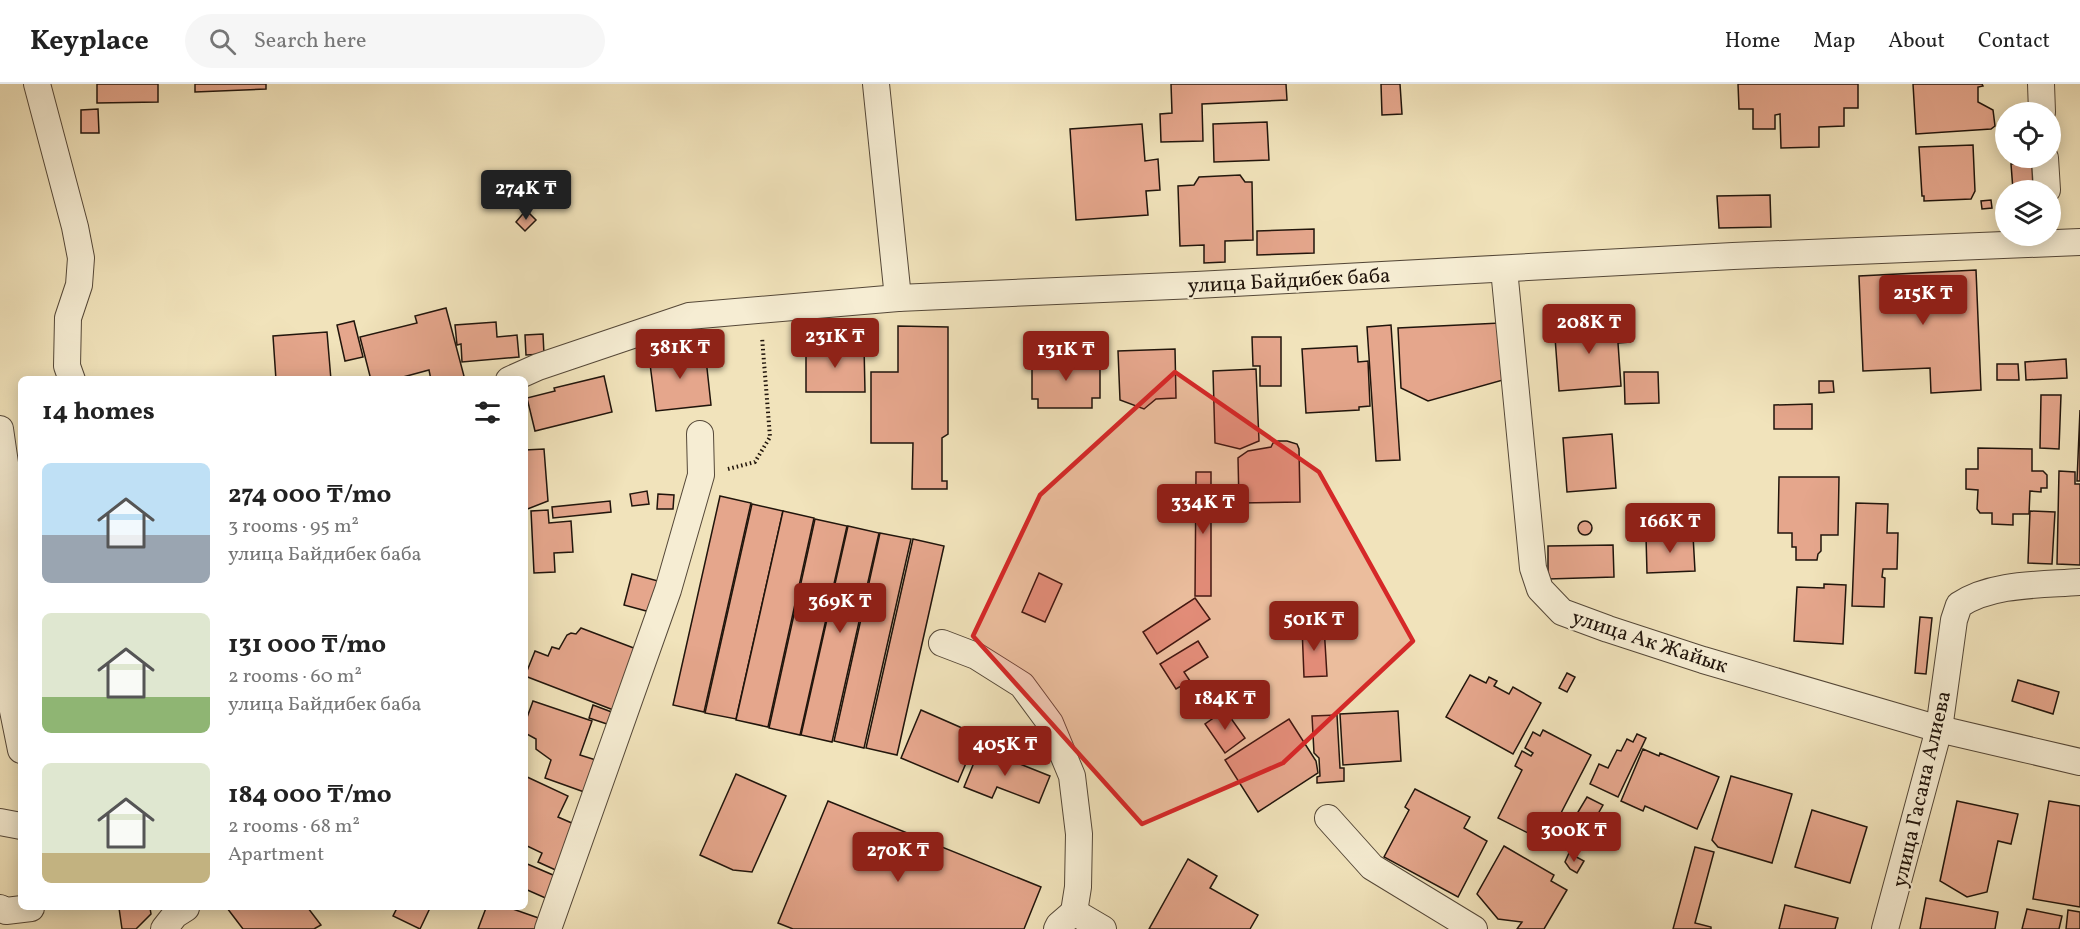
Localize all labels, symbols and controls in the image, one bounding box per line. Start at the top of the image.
search box [185,14,605,68]
text: Keyplace [30,22,149,61]
icon: search [206,25,239,58]
text: Search here [254,26,366,57]
text: Home [1725,27,1780,56]
text: Map [1813,27,1855,56]
text: About [1888,27,1945,56]
text: Contact [1978,27,2050,56]
map controls [1995,102,2061,246]
button: locate [1995,102,2061,168]
pin: 274K ₸ [477,170,575,221]
text: 274K ₸ [495,175,557,203]
button: layers [1995,180,2061,246]
street label: улица Байдибек баба [1187,262,1391,301]
pin: 215K ₸ [1874,275,1972,326]
text: 215K ₸ [1893,280,1953,308]
pin: 208K ₸ [1540,304,1638,355]
text: 208K ₸ [1556,309,1622,337]
pin: 231K ₸ [786,318,884,369]
text: 231K ₸ [805,323,865,351]
pin: 381K ₸ [631,329,729,380]
pin: 131K ₸ [1017,331,1115,382]
text: 381K ₸ [650,334,710,362]
text: 131K ₸ [1037,336,1095,364]
text: 14 homes [42,394,155,430]
icon: filters [471,396,504,429]
text: 274 000 ₸/mo [228,477,391,513]
pin: 334K ₸ [1154,484,1252,535]
icon: home [90,487,162,559]
text: 334K ₸ [1171,489,1235,517]
pin: 166K ₸ [1621,503,1719,554]
text: 166K ₸ [1639,508,1701,536]
text: 3 rooms · 95 m² [228,513,359,541]
text: улица Байдибек баба [228,541,421,569]
pin: 369K ₸ [791,583,889,634]
text: 369K ₸ [808,588,872,616]
pin: 501K ₸ [1265,601,1363,652]
street label: улица Ак Жайык [1568,604,1731,681]
text: 501K ₸ [1283,606,1345,634]
text: 131 000 ₸/mo [228,627,386,663]
icon: home [90,637,162,709]
text: 2 rooms · 60 m² [228,663,362,691]
pin: 184K ₸ [1176,680,1274,731]
text: 184K ₸ [1194,685,1256,713]
street label: улица Гасана Алиева [1886,688,1959,891]
text: улица Байдибек баба [228,691,421,719]
pin: 405K ₸ [956,726,1054,777]
text: 405K ₸ [972,731,1038,759]
text: 184 000 ₸/mo [228,777,392,813]
icon: home [90,787,162,859]
pin: 300K ₸ [1525,812,1623,863]
text: 2 rooms · 68 m² [228,813,360,841]
text: 300K ₸ [1541,817,1607,845]
pin: 270K ₸ [849,832,947,883]
text: 270K ₸ [867,837,929,865]
text: Apartment [228,841,324,869]

